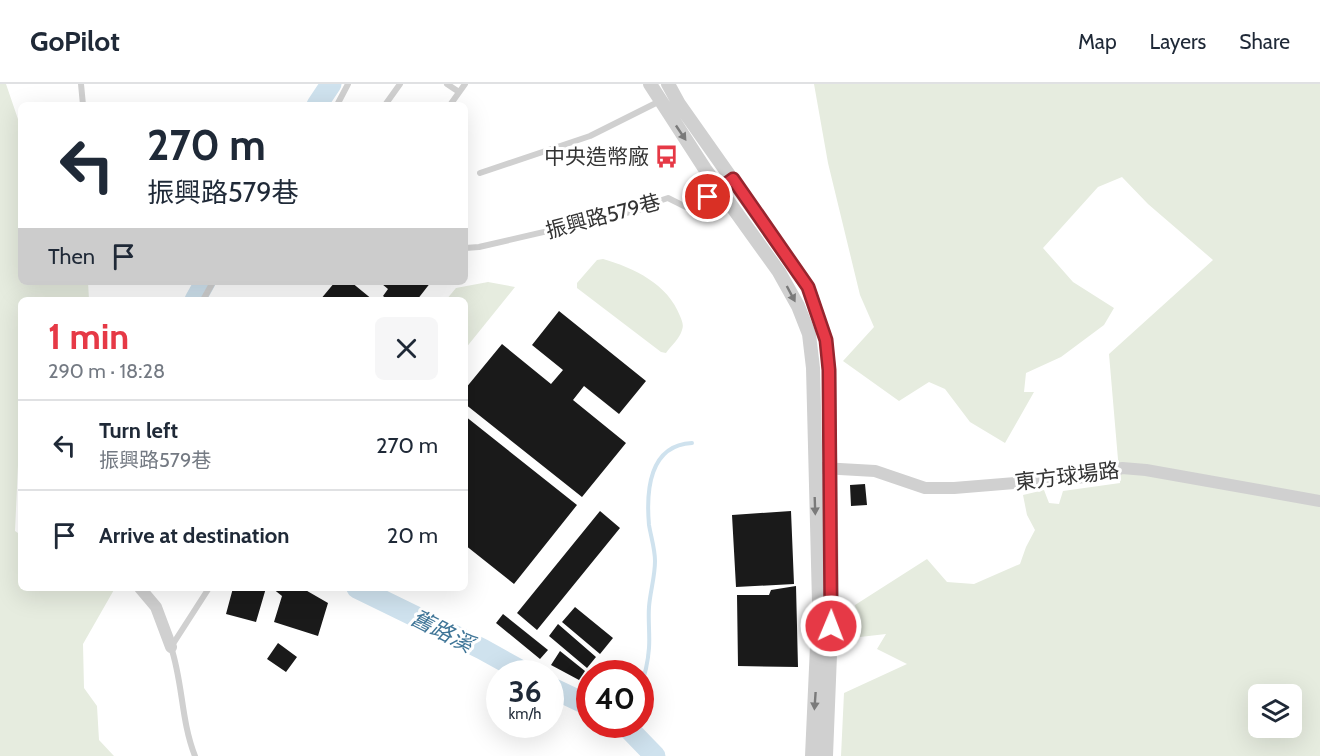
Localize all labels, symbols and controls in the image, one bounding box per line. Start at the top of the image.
text: GoPilot [30,24,120,58]
text: Map [1078,29,1117,54]
text: Layers [1150,29,1206,54]
text: Share [1239,29,1290,54]
text: 270 m [147,119,266,171]
one-way arrow [675,125,687,141]
icon: left [48,126,126,204]
bus stop icon: 中央造幣廠 [654,143,680,169]
place label: 中央造幣廠 [544,144,649,169]
pin [682,171,733,222]
text: 振興路579巷 [147,176,299,209]
icon: arrive [691,180,724,213]
street label: 振興路579巷 [543,189,663,243]
icon: arrive [107,240,140,273]
text: Then [48,243,95,270]
one-way arrow [786,286,796,303]
text: 1 min [48,314,129,358]
button: close [375,317,438,380]
text: 290 m · 18:28 [48,359,165,383]
text: Turn left [99,417,178,444]
icon: left [48,429,81,462]
text: 270 m [376,432,438,459]
text: 振興路579巷 [99,448,211,472]
street label: 東方球場路 [1013,457,1121,495]
one-way arrow [811,497,820,516]
icon: arrive [48,519,81,552]
text: Arrive at destination [99,522,289,549]
text: 20 m [387,522,438,549]
position arrow [799,594,863,658]
water label: 舊路溪 [406,604,480,659]
speed limit sign: 40 [576,660,654,738]
text: 36 [508,673,542,710]
map controls [1248,684,1302,738]
button: layers [1248,684,1302,738]
one-way arrow [810,691,820,710]
text: km/h [509,705,541,723]

